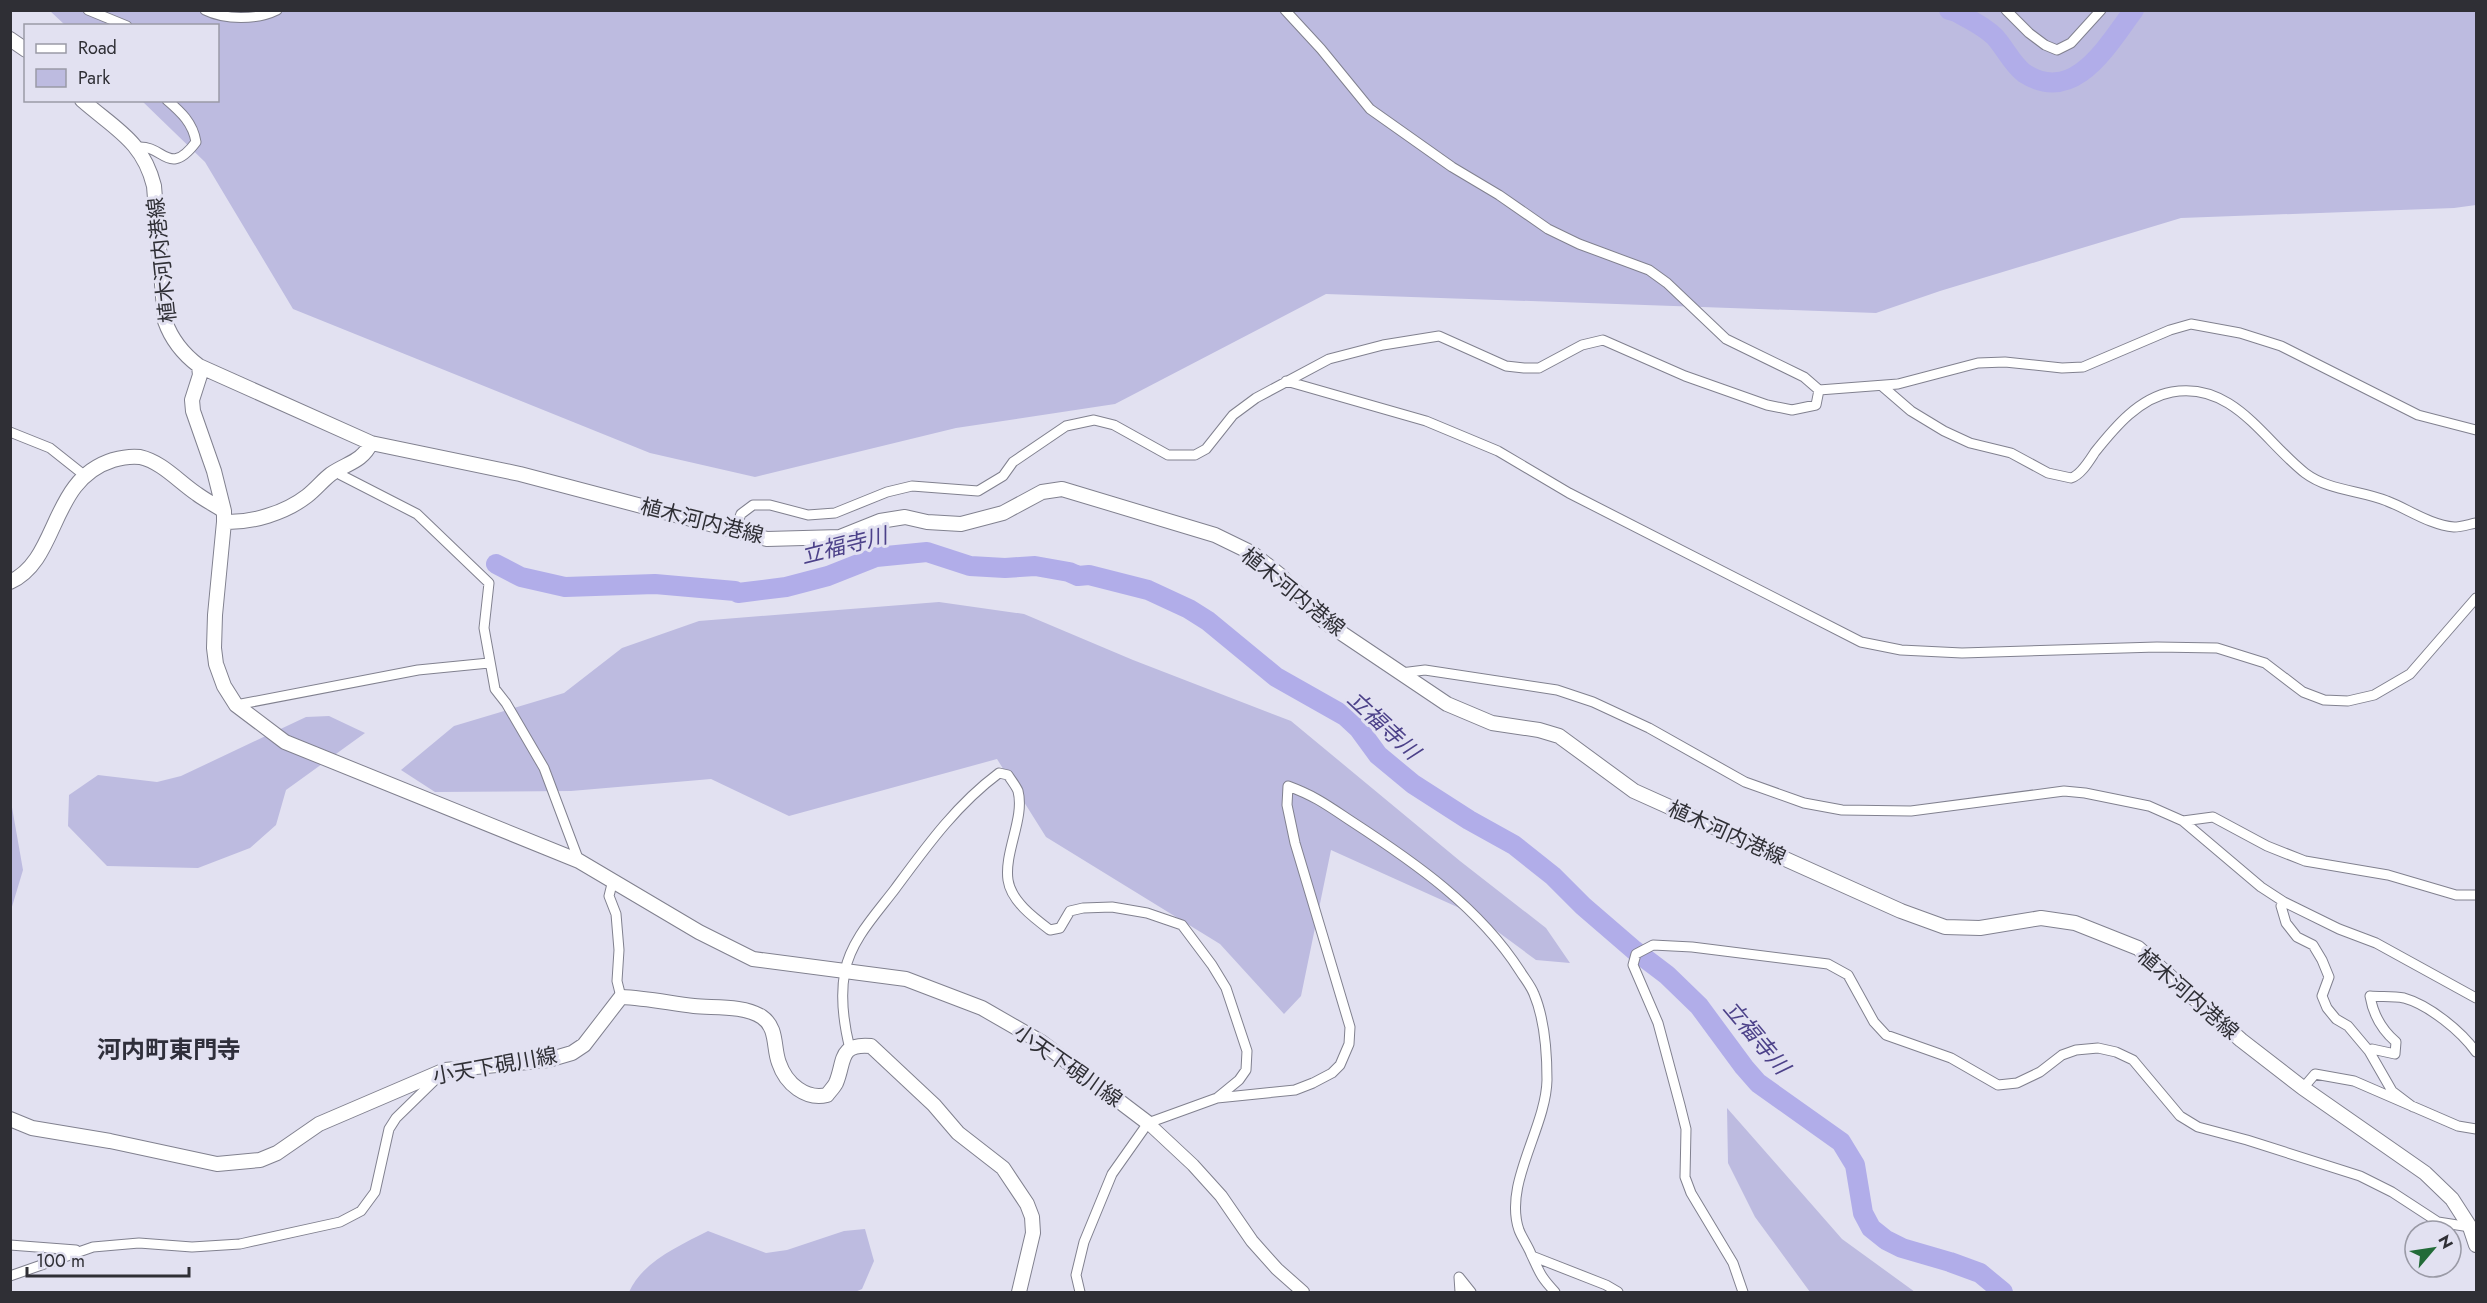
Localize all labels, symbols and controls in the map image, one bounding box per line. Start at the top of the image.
legend [24,24,219,102]
text: Road [78,35,117,61]
text: Park [78,65,110,91]
street label: 植木河内港線 [140,196,184,324]
street label: 植木河内港線 [637,491,767,551]
water label: 立福寺川 [797,518,892,571]
street label: 植木河内港線 [1235,541,1351,643]
water label: 立福寺川 [1341,683,1429,768]
street label: 植木河内港線 [1663,794,1791,872]
street label: 植木河内港線 [2131,941,2245,1047]
water label: 立福寺川 [1716,993,1799,1083]
street label: 小天下硯川線 [1008,1018,1128,1114]
district label: 河内町東門寺 [97,1032,241,1067]
street label: 小天下硯川線 [430,1040,560,1092]
north arrow [2403,1219,2463,1279]
text: N [2433,1231,2459,1253]
scale bar [27,1240,189,1278]
text: 100 m [36,1248,85,1274]

